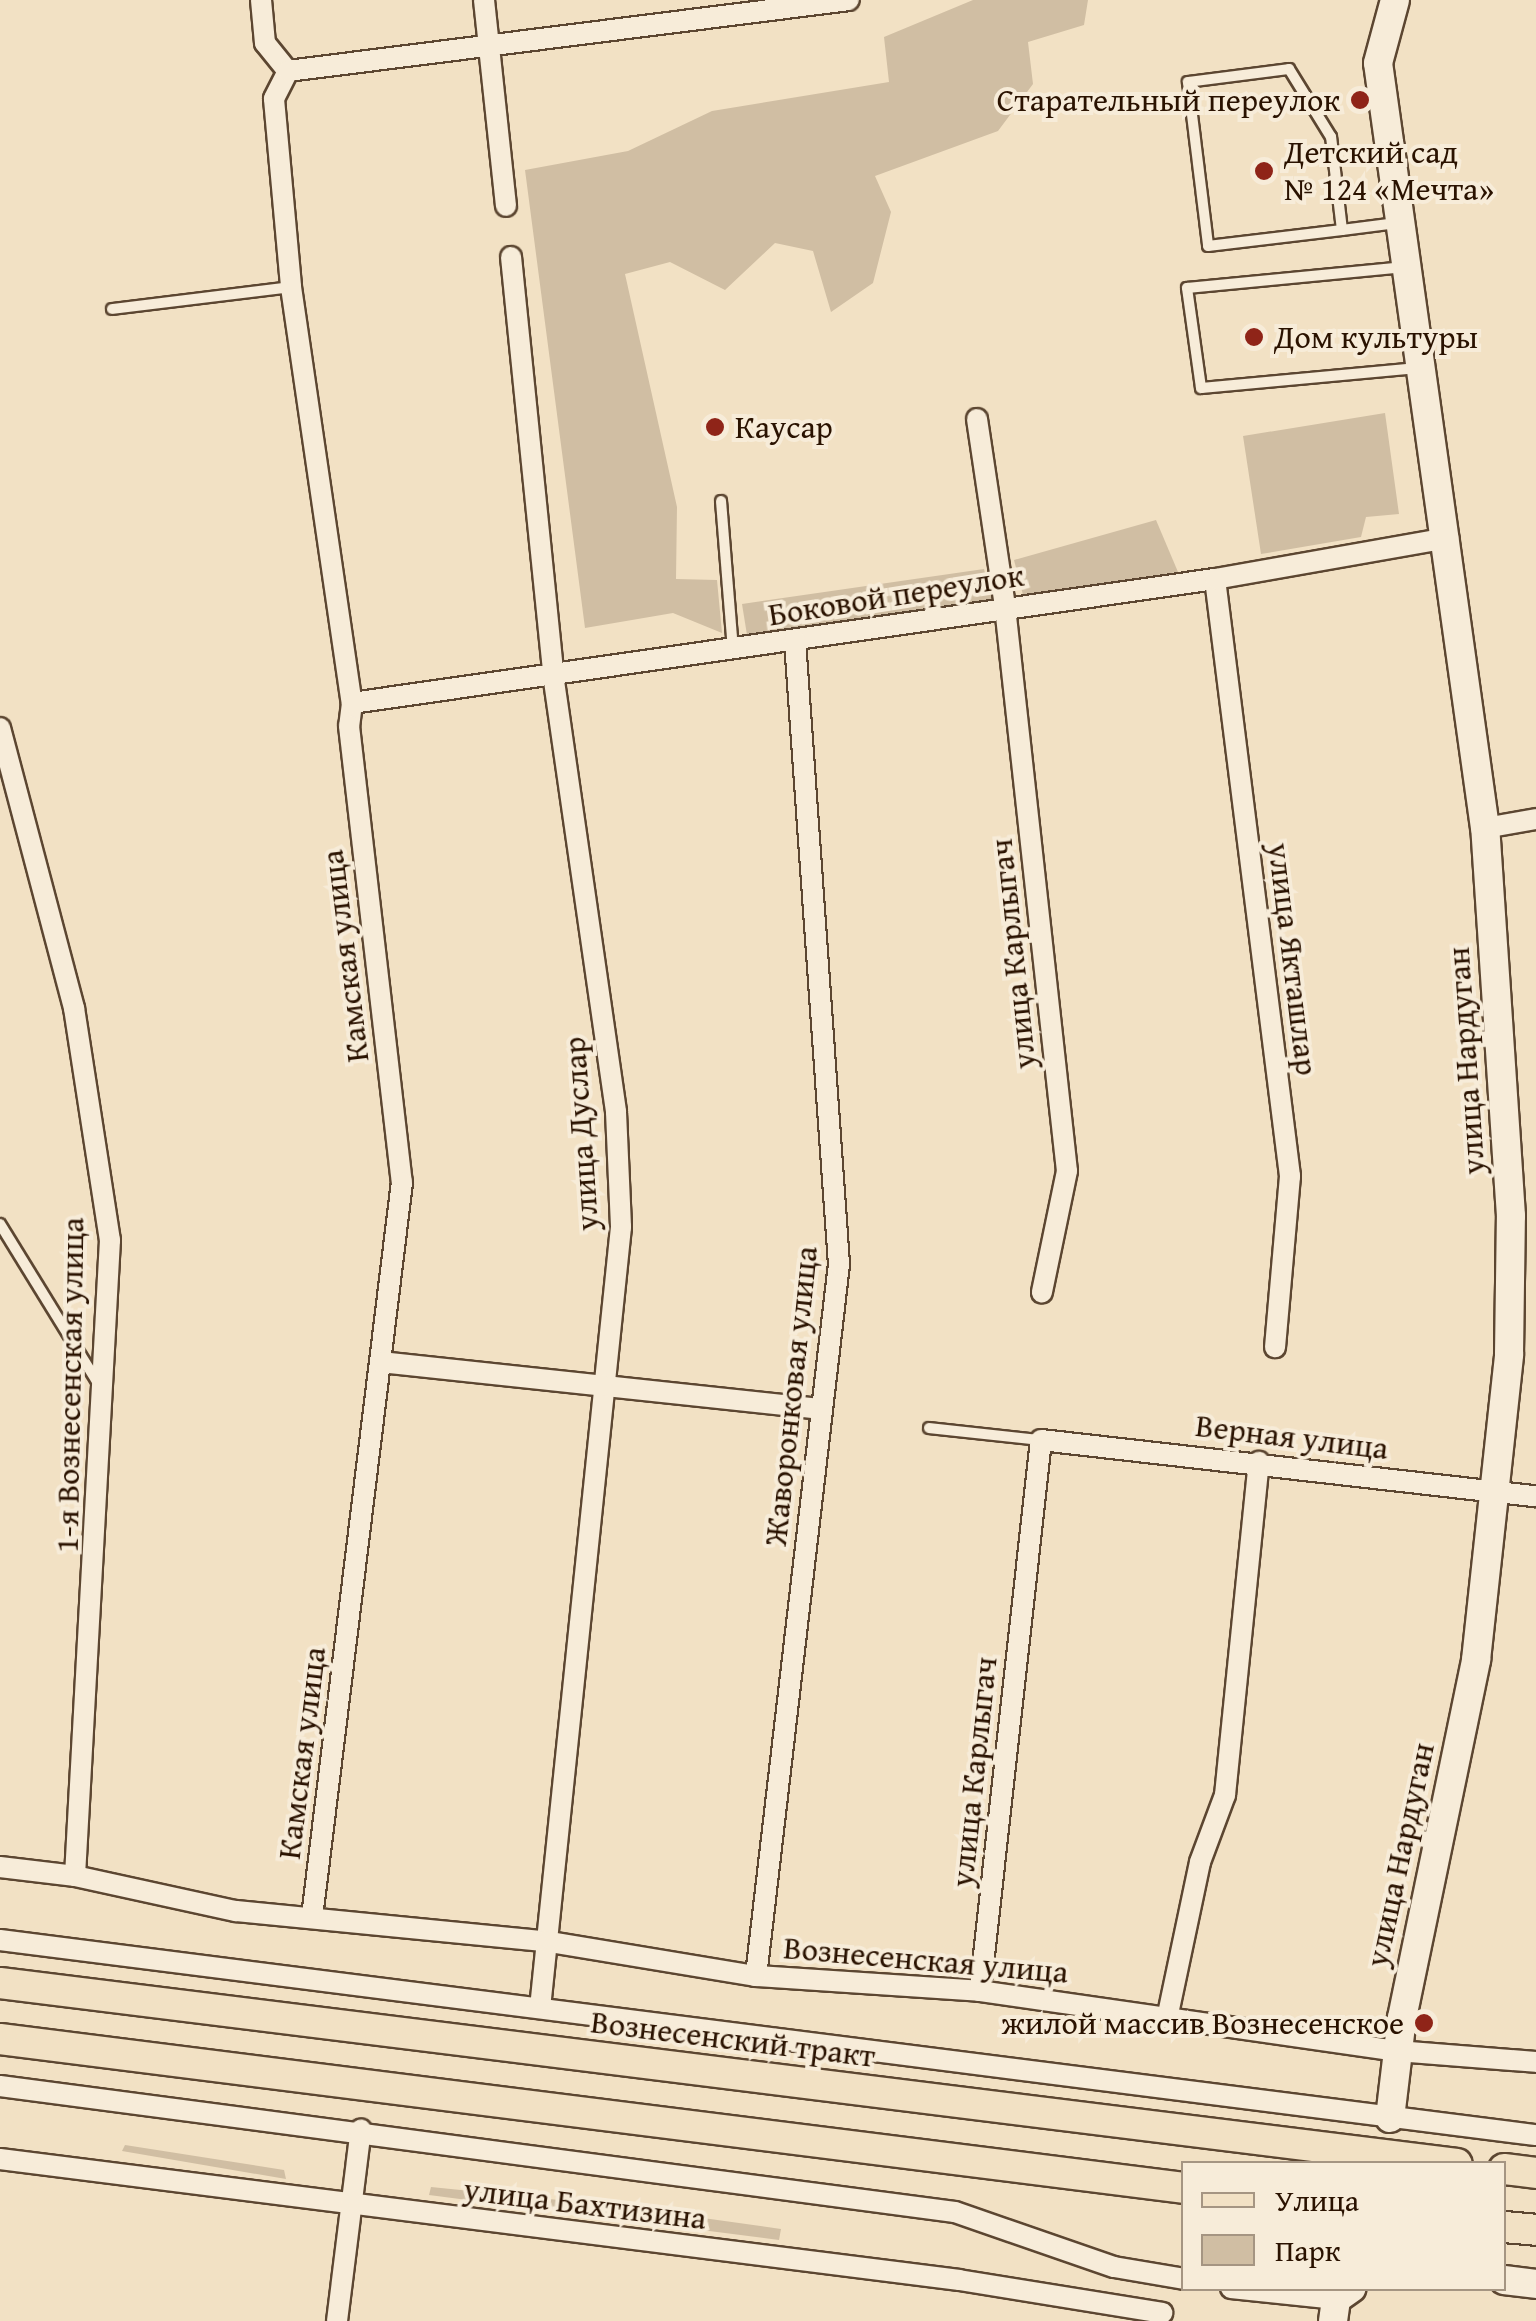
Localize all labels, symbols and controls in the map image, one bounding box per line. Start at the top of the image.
place label: Старательный переулок [997,81,1340,119]
marker: Старательный переулок [1349,89,1371,111]
place label: Детский сад № 124 «Мечта» [1284,134,1494,209]
marker: Детский сад № 124 «Мечта» [1253,160,1275,182]
place label: Дом культуры [1274,318,1478,356]
marker: Дом культуры [1243,326,1265,348]
place label: Каусар [735,408,833,446]
marker: Каусар [704,416,726,438]
street label: Боковой переулок [766,556,1026,634]
street label: улица Карлыгач [982,837,1044,1071]
street label: улица Якташлар [1260,841,1326,1077]
street label: Камская улица [313,848,377,1064]
street label: улица Нардуган [1439,946,1493,1176]
street label: улица Дуслар [555,1036,607,1232]
street label: 1-я Вознесенская улица [48,1217,92,1553]
street label: Жаворонковая улица [756,1244,826,1548]
street label: Верная улица [1193,1406,1391,1468]
street label: Камская улица [270,1645,334,1861]
street label: улица Карлыгач [943,1655,1005,1889]
street label: улица Нардуган [1357,1739,1443,1971]
street label: Вознесенская улица [782,1928,1070,1992]
street label: Вознесенский тракт [589,2003,877,2075]
place label: жилой массив Вознесенское [1001,2004,1404,2042]
marker: жилой массив Вознесенское [1413,2012,1435,2034]
legend [1181,2161,1506,2291]
street label: улица Бахтизина [461,2170,709,2238]
text: Улица [1275,2178,1359,2222]
text: Парк [1275,2228,1341,2272]

